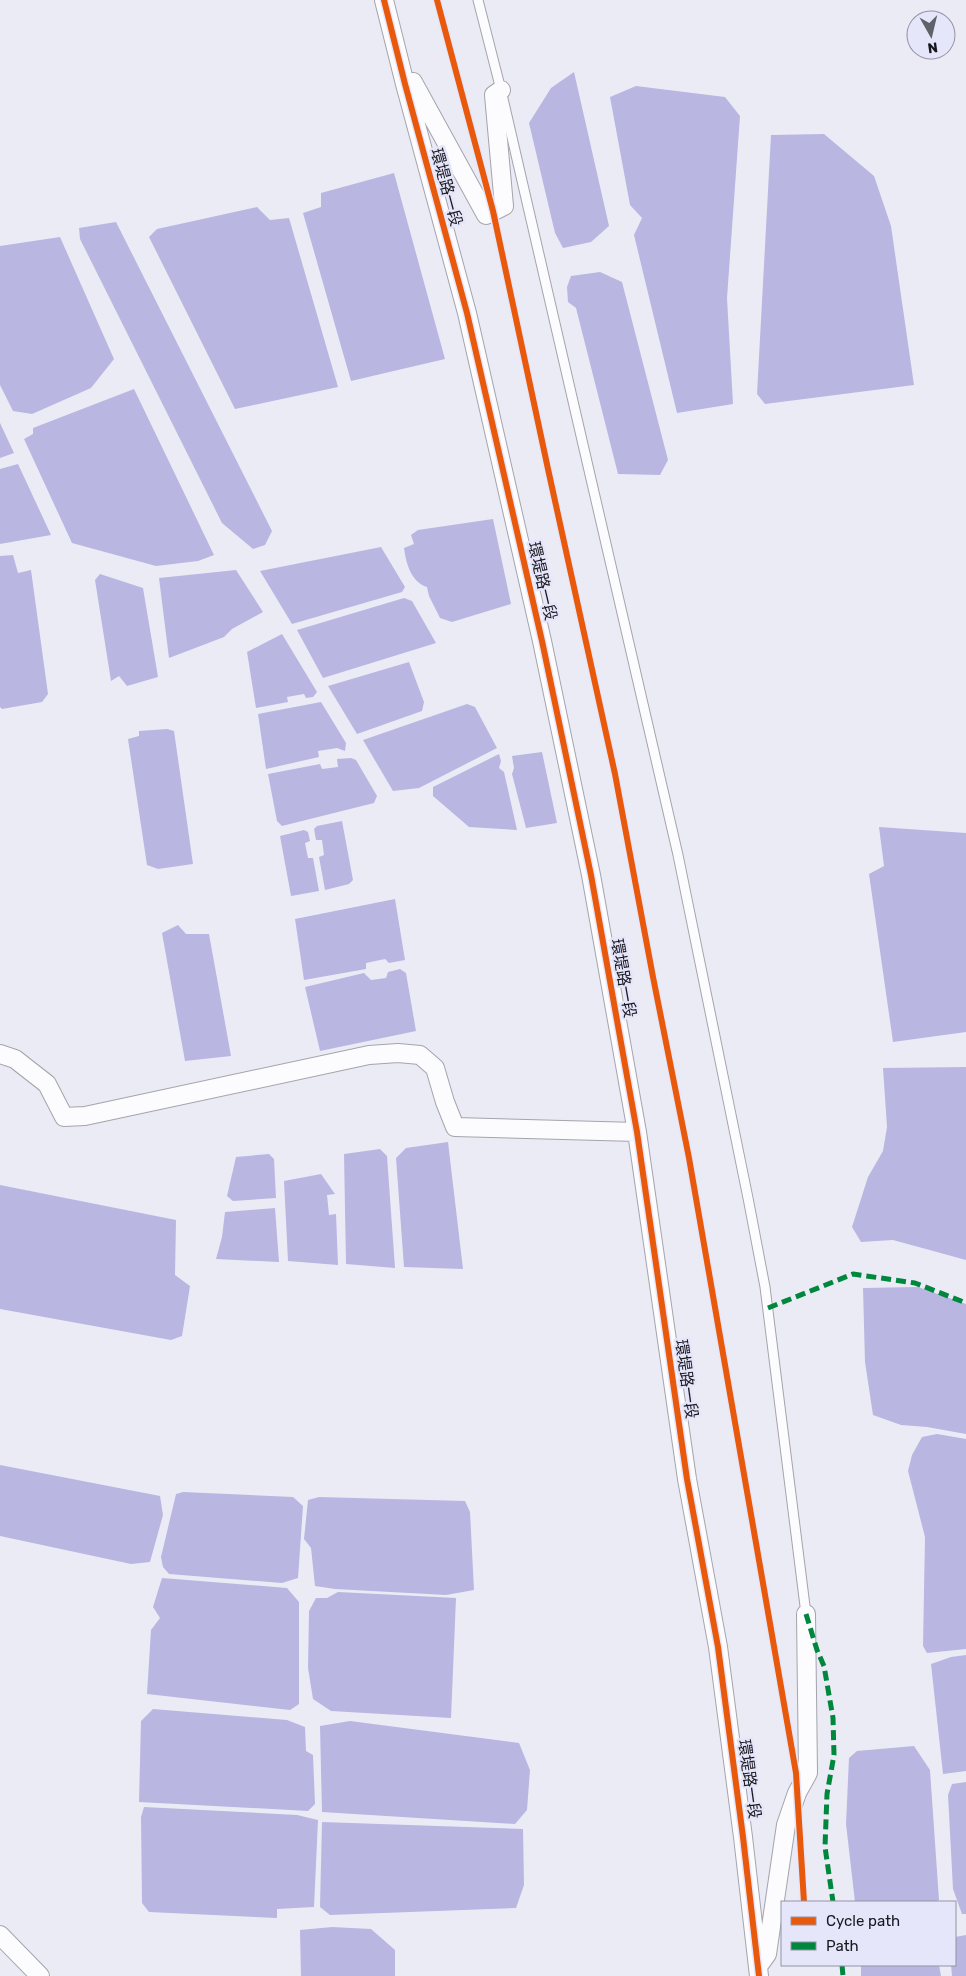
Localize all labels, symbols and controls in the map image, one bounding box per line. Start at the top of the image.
north arrow [906,10,956,60]
text: N [927,38,939,56]
street label: 環堤路一段 [427,146,466,228]
street label: 環堤路一段 [524,540,561,622]
street label: 環堤路一段 [607,937,640,1019]
street label: 環堤路一段 [672,1338,701,1420]
street label: 環堤路一段 [735,1738,764,1820]
legend [781,1901,956,1966]
text: Cycle path [826,1912,900,1930]
text: Path [826,1937,859,1955]

